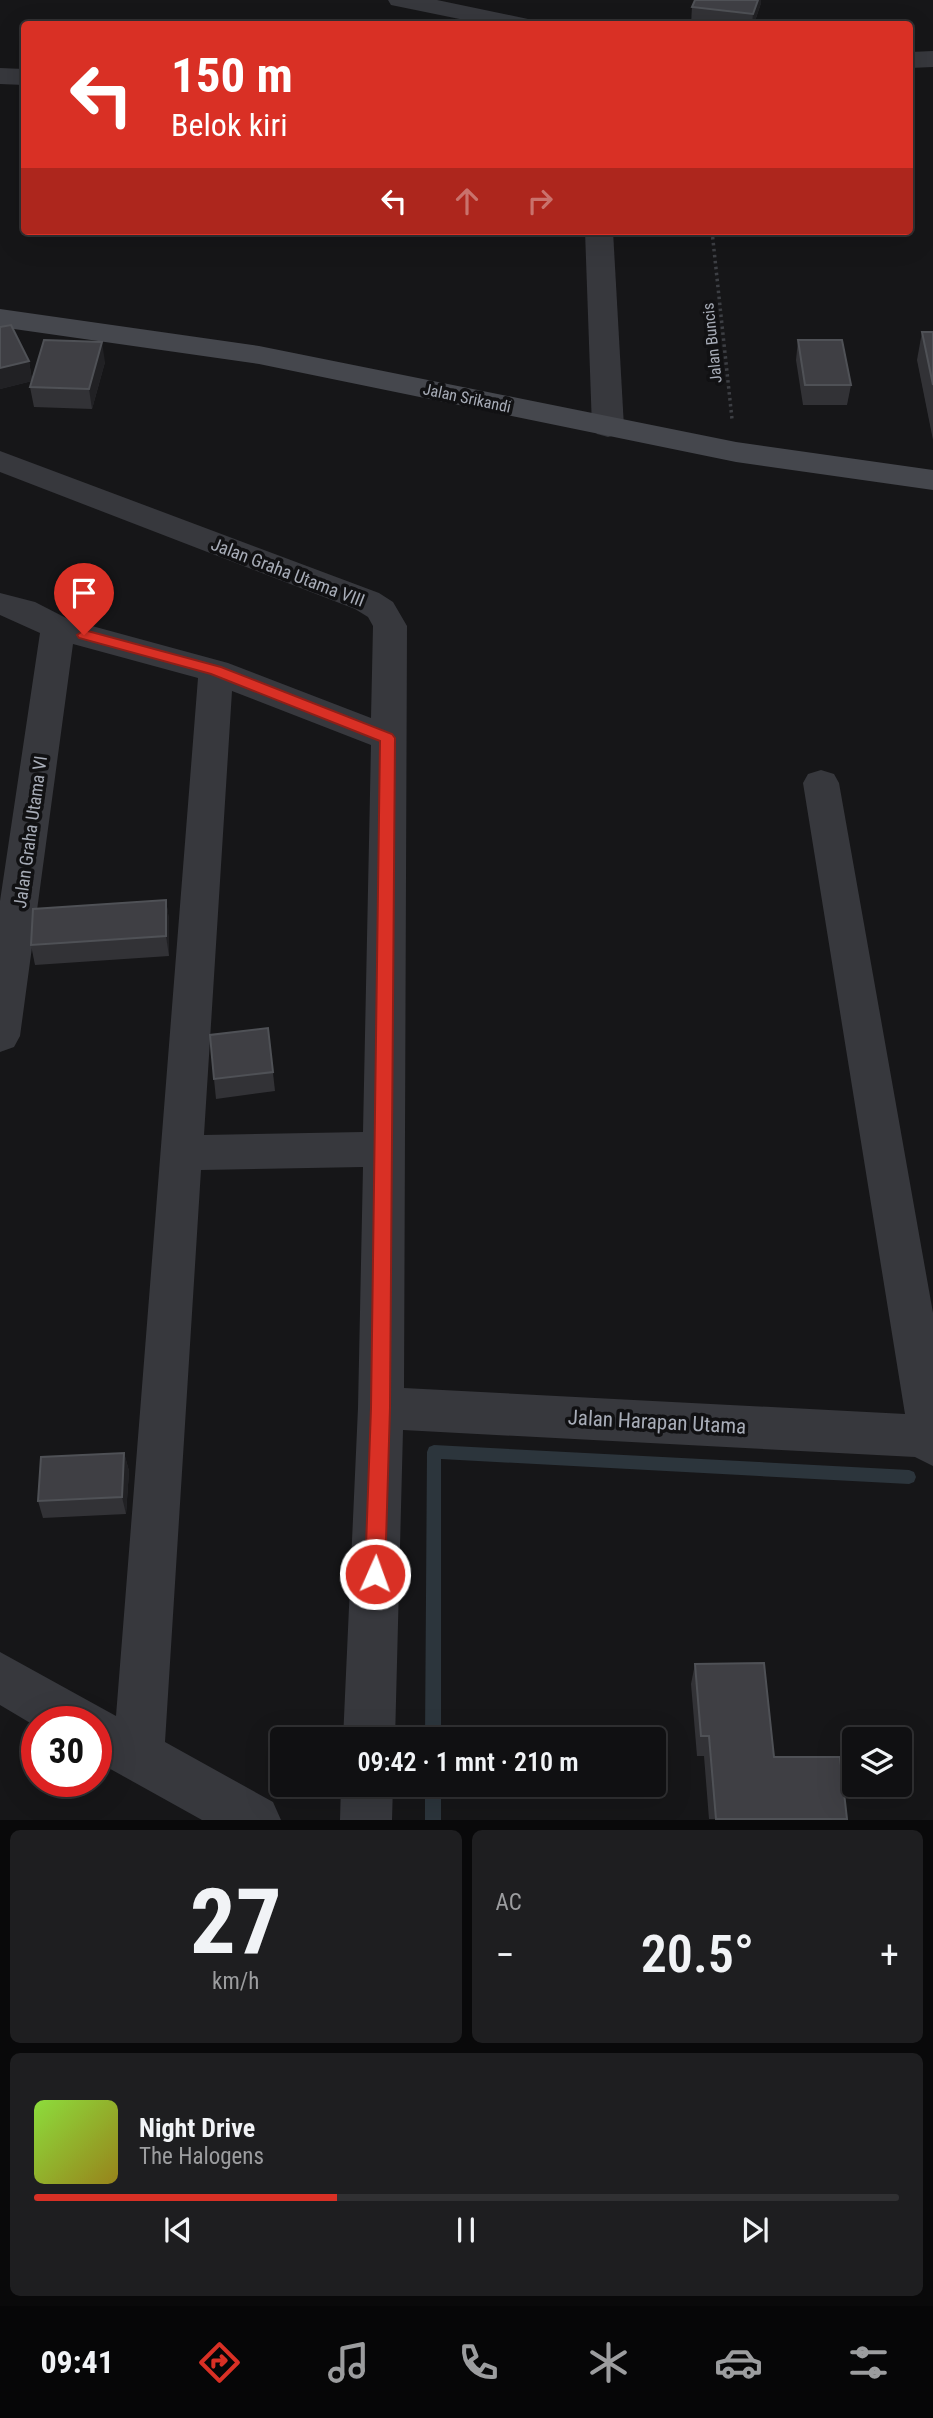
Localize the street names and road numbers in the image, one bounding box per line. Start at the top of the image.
street label: Jalan Buncis [698,302,726,384]
street label: Jalan Srikandi [421,379,513,417]
street label: Jalan Graha Utama VIII [208,533,368,611]
street label: Jalan Graha Utama VI [9,754,51,910]
street label: Jalan Harapan Utama [567,1405,747,1439]

